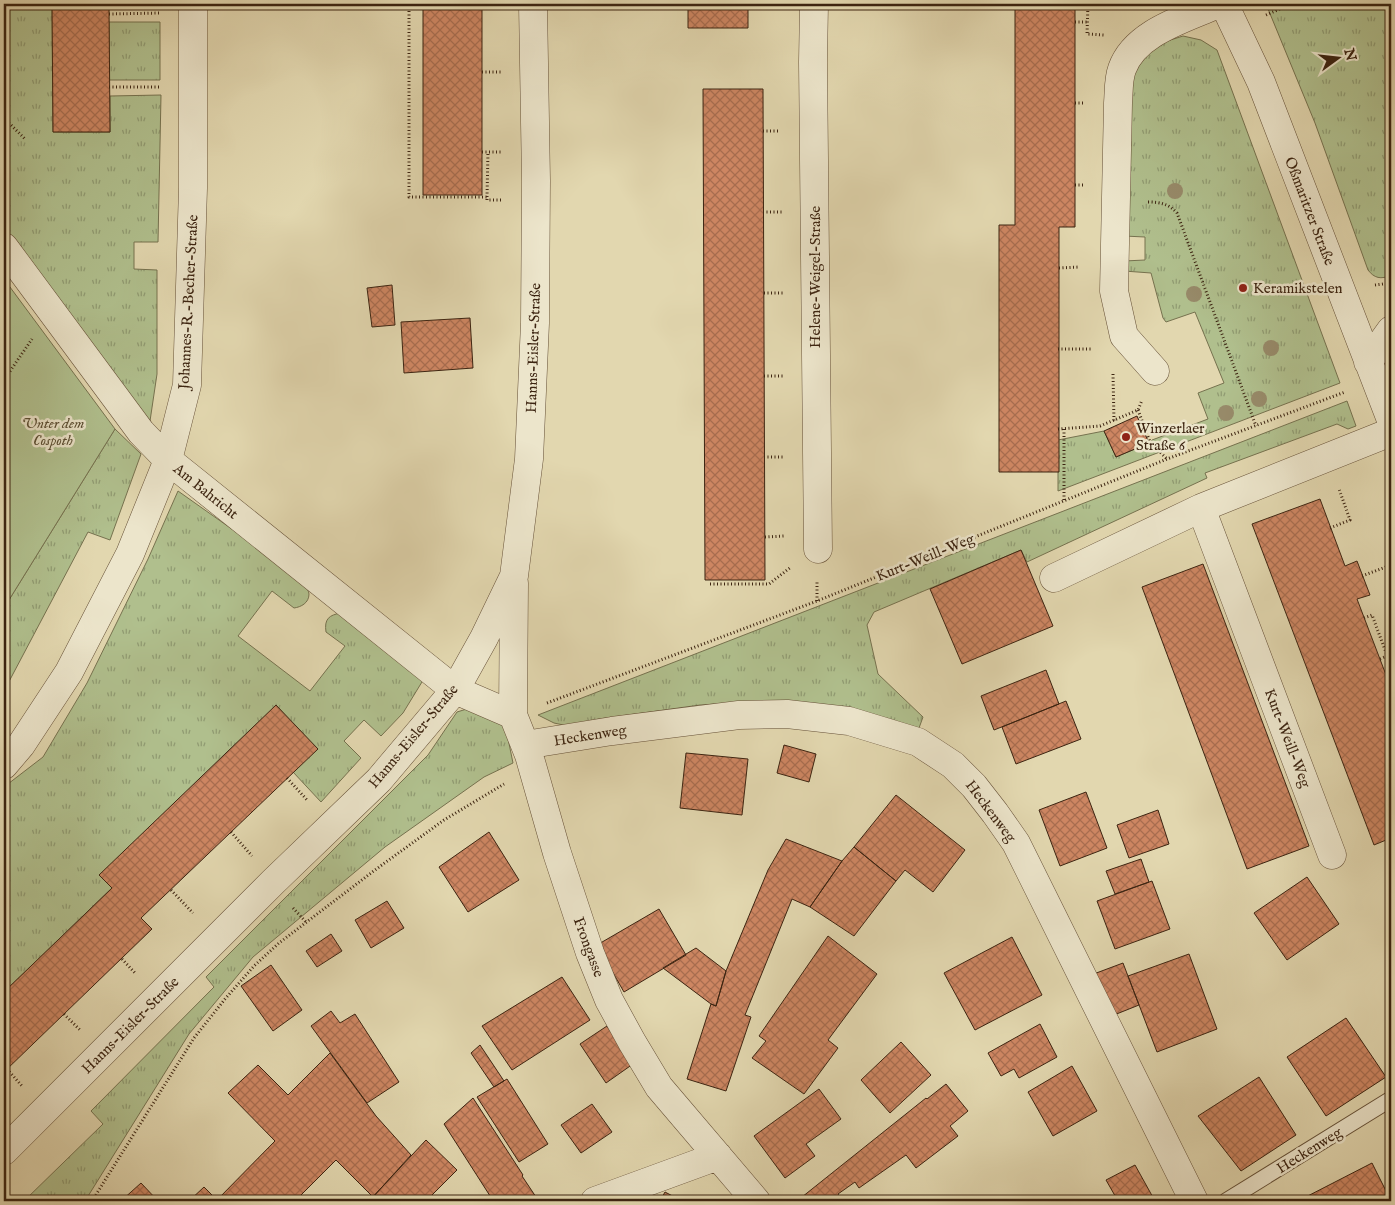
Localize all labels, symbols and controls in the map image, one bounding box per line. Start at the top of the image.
north arrow [1312,32,1362,82]
text: N [1339,46,1360,63]
street label: Oßmaritzer Straße [1280,154,1339,268]
street label: Helene-Weigel-Straße [806,206,825,348]
street label: Johannes-R.-Becher-Straße [174,214,203,392]
place label: Keramikstelen [1253,279,1343,298]
marker: Keramikstelen [1237,282,1249,294]
street label: Hanns-Eisler-Straße [522,283,545,413]
park label: Unter dem Cospoth [22,414,84,450]
place label: Winzerlaer Straße 6 [1136,419,1205,455]
marker: Winzerlaer Straße 6 [1120,431,1132,443]
street label: Am Bahricht [168,459,242,523]
street label: Kurt-Weill-Weg [873,529,978,586]
street label: Hanns-Eisler-Straße [364,680,463,792]
street label: Kurt-Weill-Weg [1260,686,1315,791]
street label: Heckenweg [552,720,629,751]
street label: Heckenweg [961,776,1021,847]
street label: Frongasse [569,914,608,980]
street label: Hanns-Eisler-Straße [78,973,183,1078]
street label: Heckenweg [1273,1122,1346,1178]

